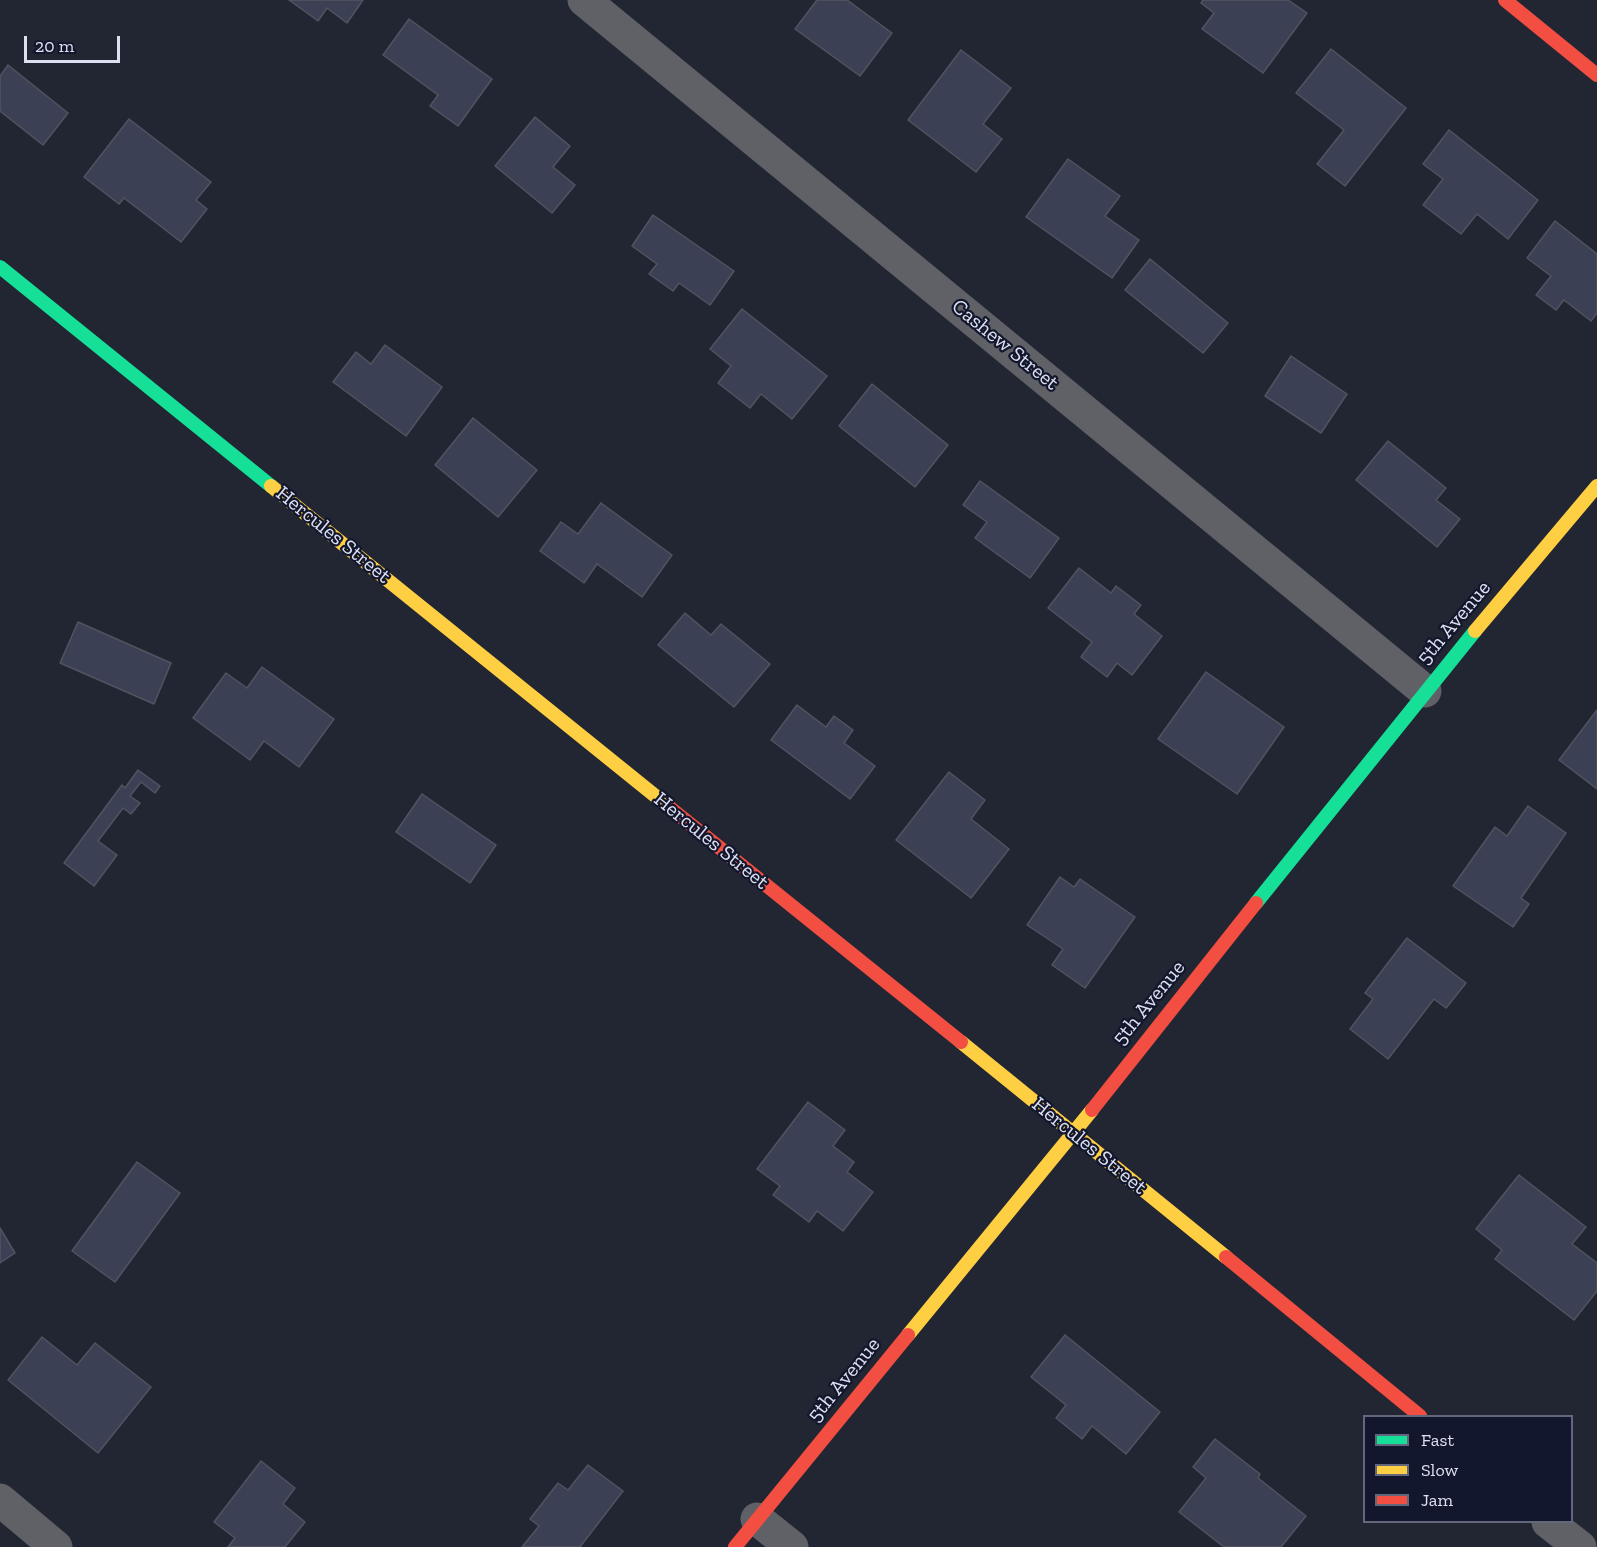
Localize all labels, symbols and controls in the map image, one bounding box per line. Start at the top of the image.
scale bar [27,24,123,62]
text: 20 m [35,35,74,57]
street label: Cashew Street [946,294,1064,396]
street label: Hercules Street [271,481,395,589]
street label: 5th Avenue [1412,576,1496,670]
street label: Hercules Street [649,787,773,895]
street label: 5th Avenue [1107,956,1191,1050]
street label: Hercules Street [1027,1092,1151,1200]
street label: 5th Avenue [802,1333,886,1427]
legend [1363,1415,1573,1523]
text: Fast [1421,1429,1454,1451]
text: Slow [1421,1459,1458,1481]
text: Jam [1421,1489,1453,1511]

